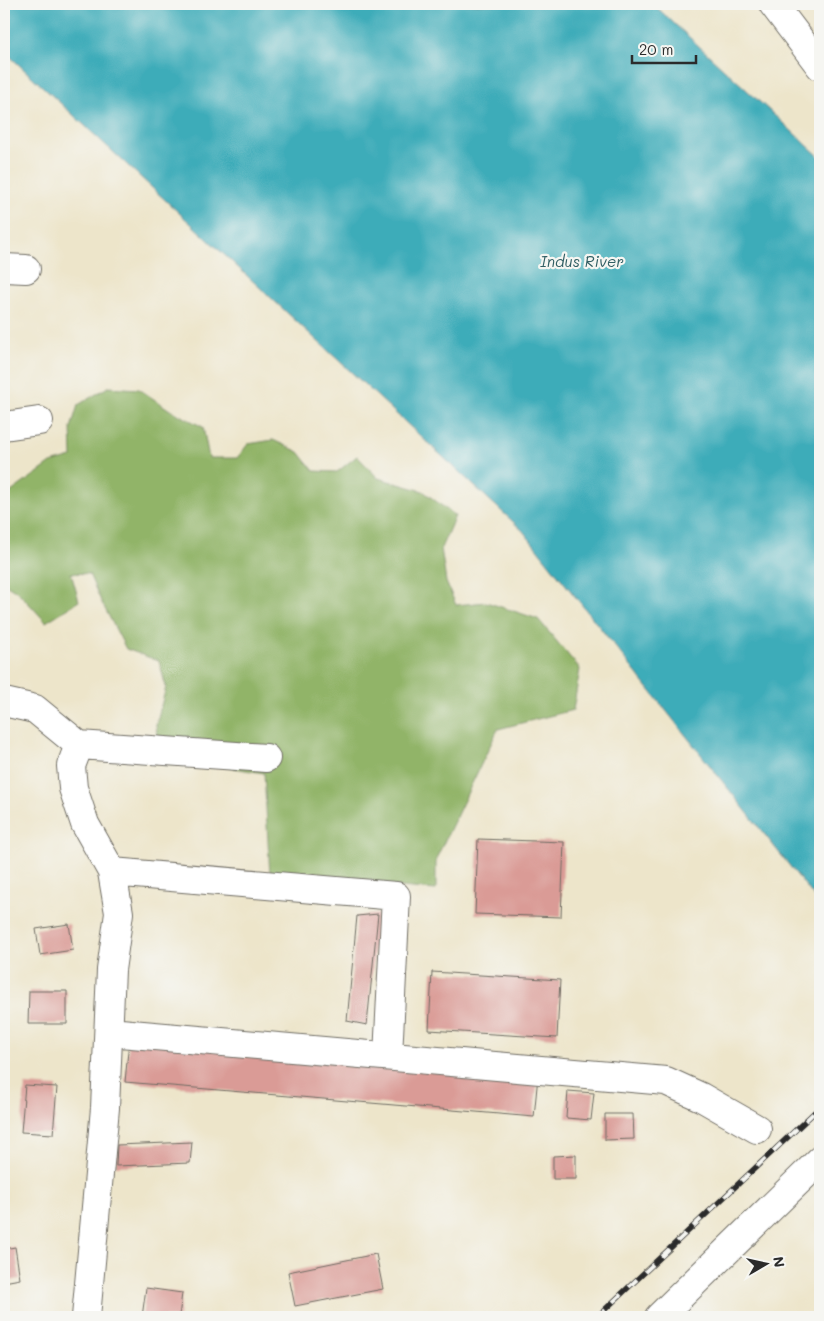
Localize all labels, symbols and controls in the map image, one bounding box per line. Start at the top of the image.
scale bar [632,32,695,64]
text: 20 m [639,39,673,59]
water label: Indus River [540,251,624,271]
north arrow [742,1238,792,1288]
text: N [769,1255,790,1269]

